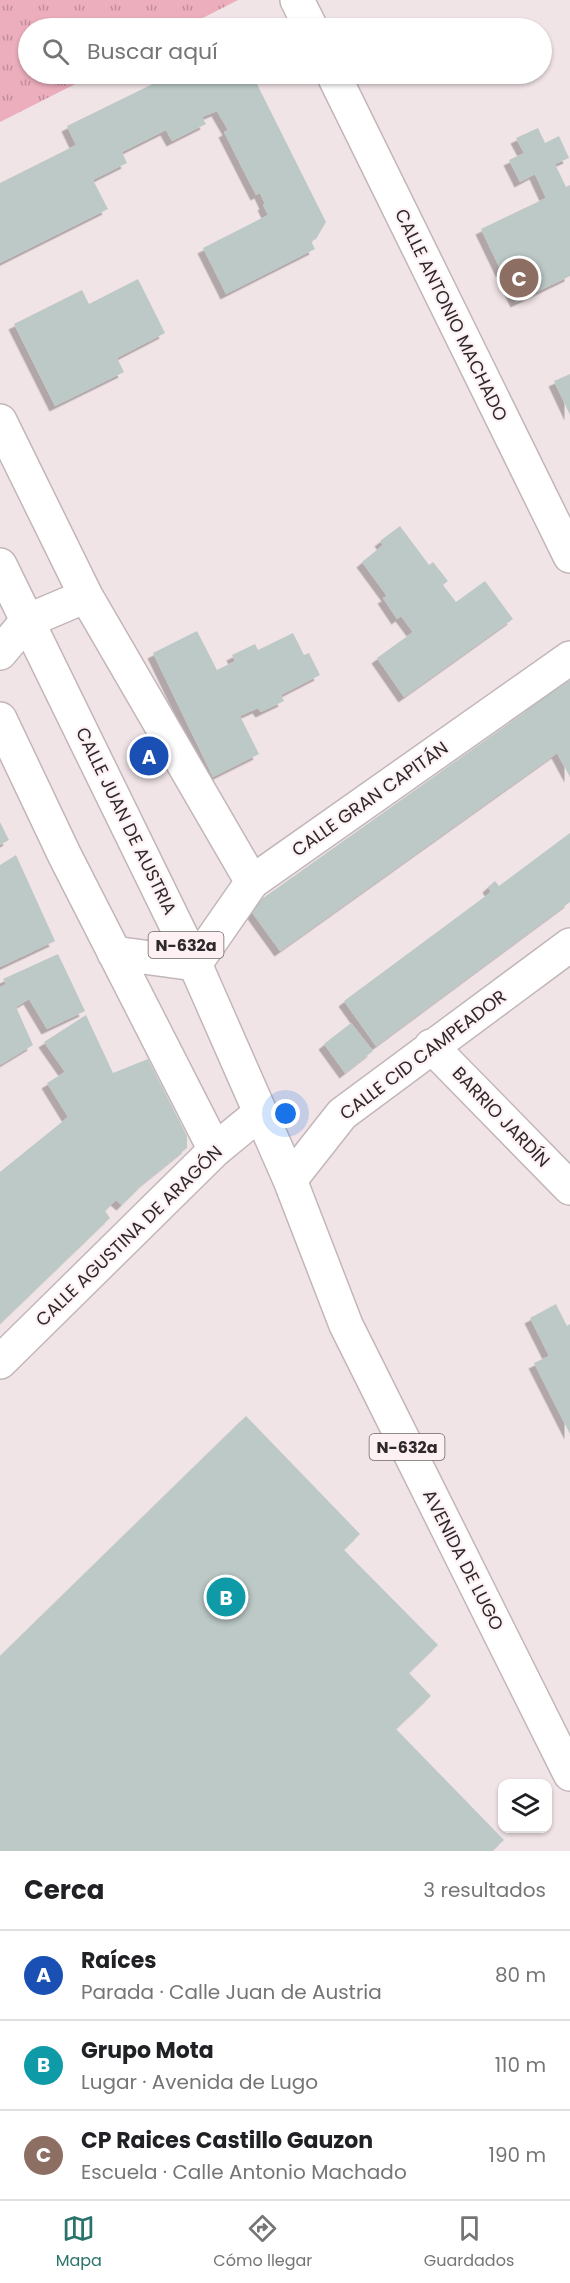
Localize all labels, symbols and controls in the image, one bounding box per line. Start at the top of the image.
search box [18,18,552,84]
icon: search [39,35,72,68]
text: Buscar aquí [87,36,218,67]
street label: CALLE ANTONIO MACHADO [389,204,514,425]
pin: C [500,256,538,300]
street label: CALLE JUAN DE AUSTRIA [71,724,181,918]
pin: A [130,734,168,778]
street label: CALLE GRAN CAPITÁN [287,735,453,862]
road number: N-632a [148,932,224,958]
street label: CALLE CID CAMPEADOR [334,984,511,1126]
street label: BARRIO JARDÍN [447,1061,556,1172]
your location [271,1099,300,1128]
street label: CALLE AGUSTINA DE ARAGÓN [30,1139,228,1332]
road number: N-632a [370,1434,444,1460]
street label: AVENIDA DE LUGO [417,1485,510,1635]
pin: B [206,1574,246,1620]
map controls [498,1779,552,1833]
button: layers [498,1779,552,1833]
text: Cerca [24,1872,104,1908]
text: 3 resultados [423,1876,546,1904]
text: Raíces [81,1945,156,1976]
text: A [36,1961,51,1989]
text: 80 m [495,1961,546,1989]
text: Parada · Calle Juan de Austria [81,1978,382,2006]
text: Grupo Mota [81,2035,214,2066]
text: B [37,2051,50,2079]
text: 110 m [495,2051,546,2079]
text: Lugar · Avenida de Lugo [81,2068,318,2096]
text: CP Raices Castillo Gauzon [81,2125,373,2156]
text: C [36,2141,51,2169]
text: 190 m [489,2141,546,2169]
text: Escuela · Calle Antonio Machado [81,2158,407,2186]
tab: Mapa [56,2212,102,2273]
tab: Cómo llegar [213,2212,312,2273]
tab: Guardados [424,2212,514,2273]

